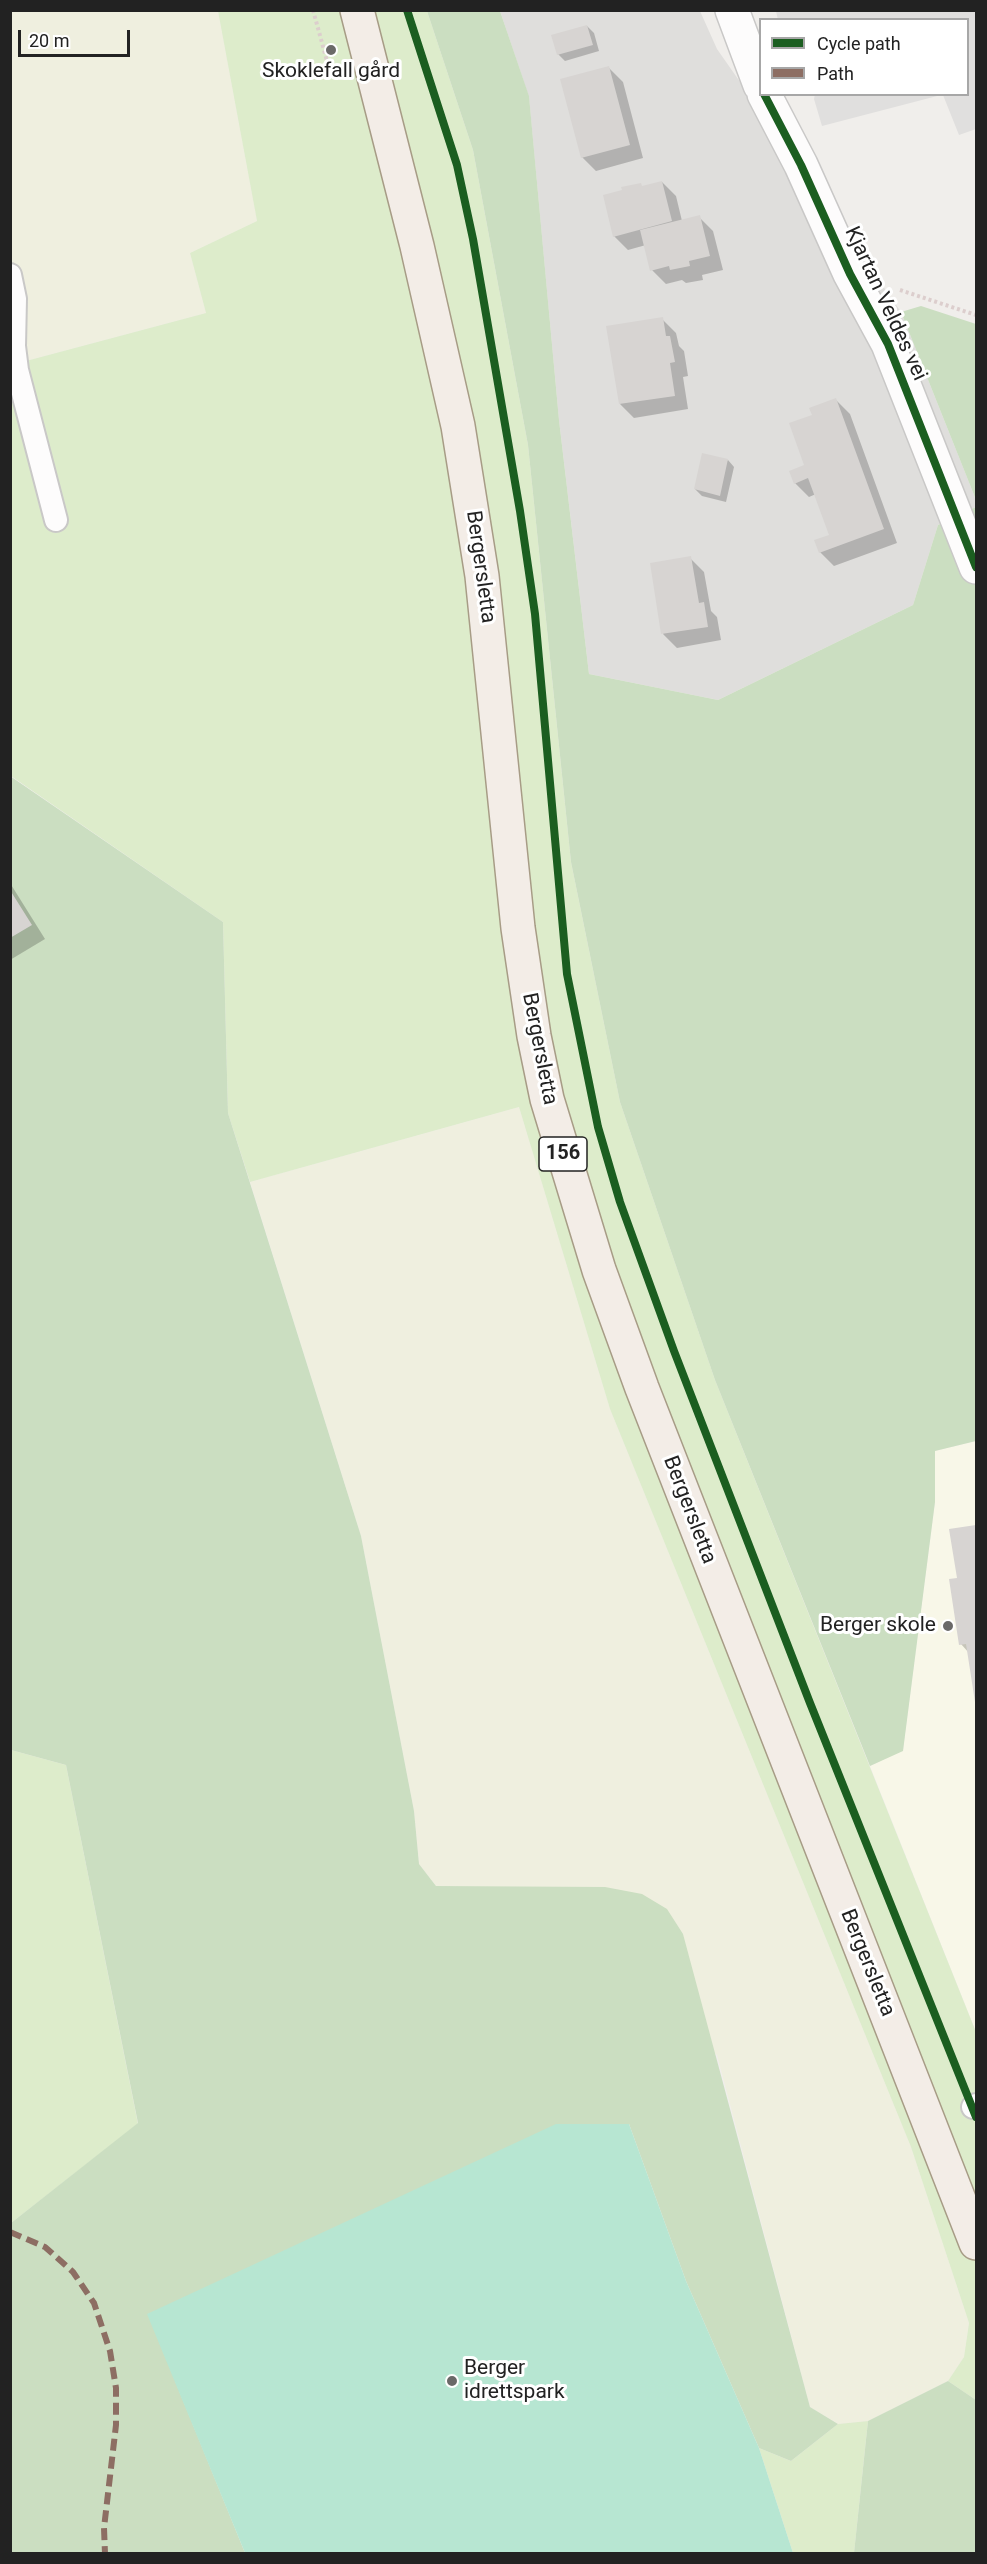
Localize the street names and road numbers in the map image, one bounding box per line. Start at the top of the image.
street label: Kjartan Veldes vei [838,223,932,385]
street label: Bergersletta [460,509,500,625]
street label: Bergersletta [516,991,562,1107]
road number: 156 [539,1137,587,1171]
street label: Bergersletta [657,1453,721,1567]
street label: Bergersletta [834,1906,900,2020]

